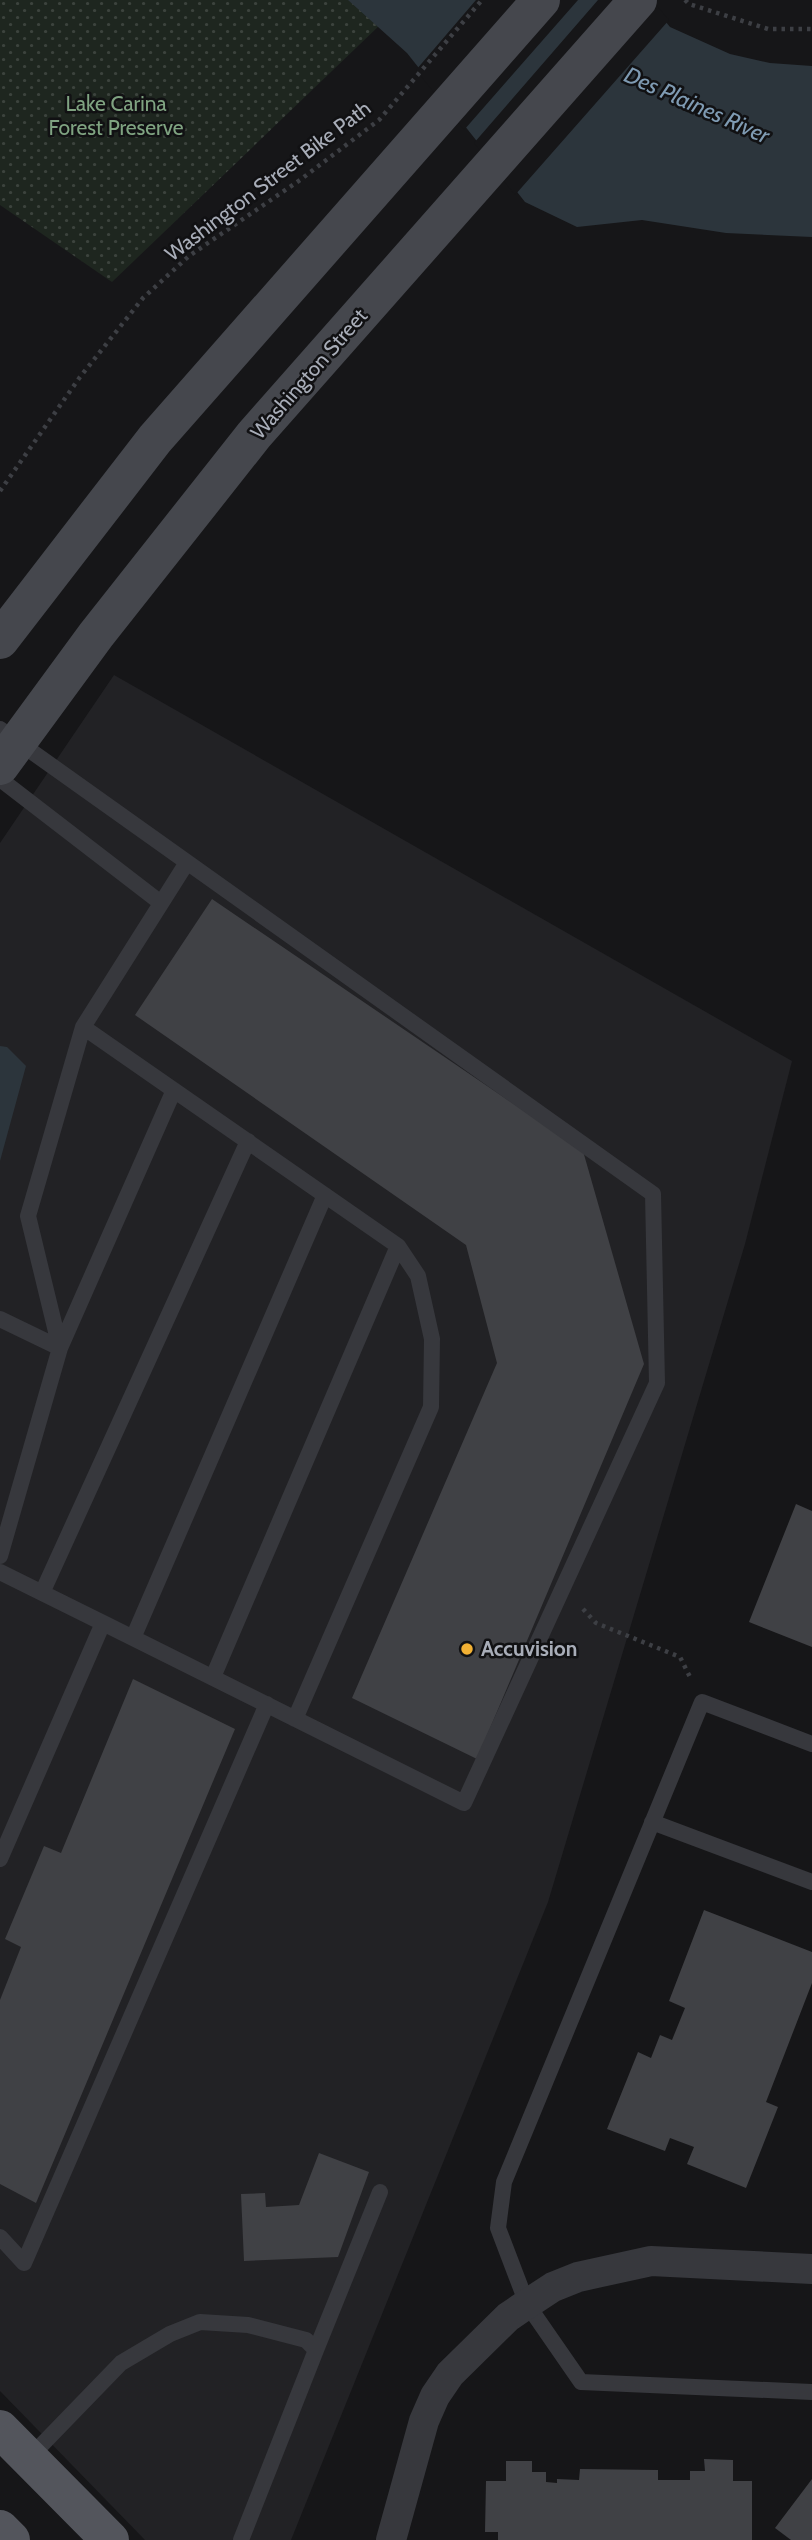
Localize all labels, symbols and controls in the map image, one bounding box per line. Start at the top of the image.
water label: Des Plaines River [620,60,775,150]
park label: Lake Carina Forest Preserve [48,91,184,140]
street label: Washington Street Bike Path [160,95,375,266]
street label: Washington Street [245,303,372,444]
place label: Accuvision [481,1636,577,1661]
marker: Accuvision [459,1641,475,1657]

